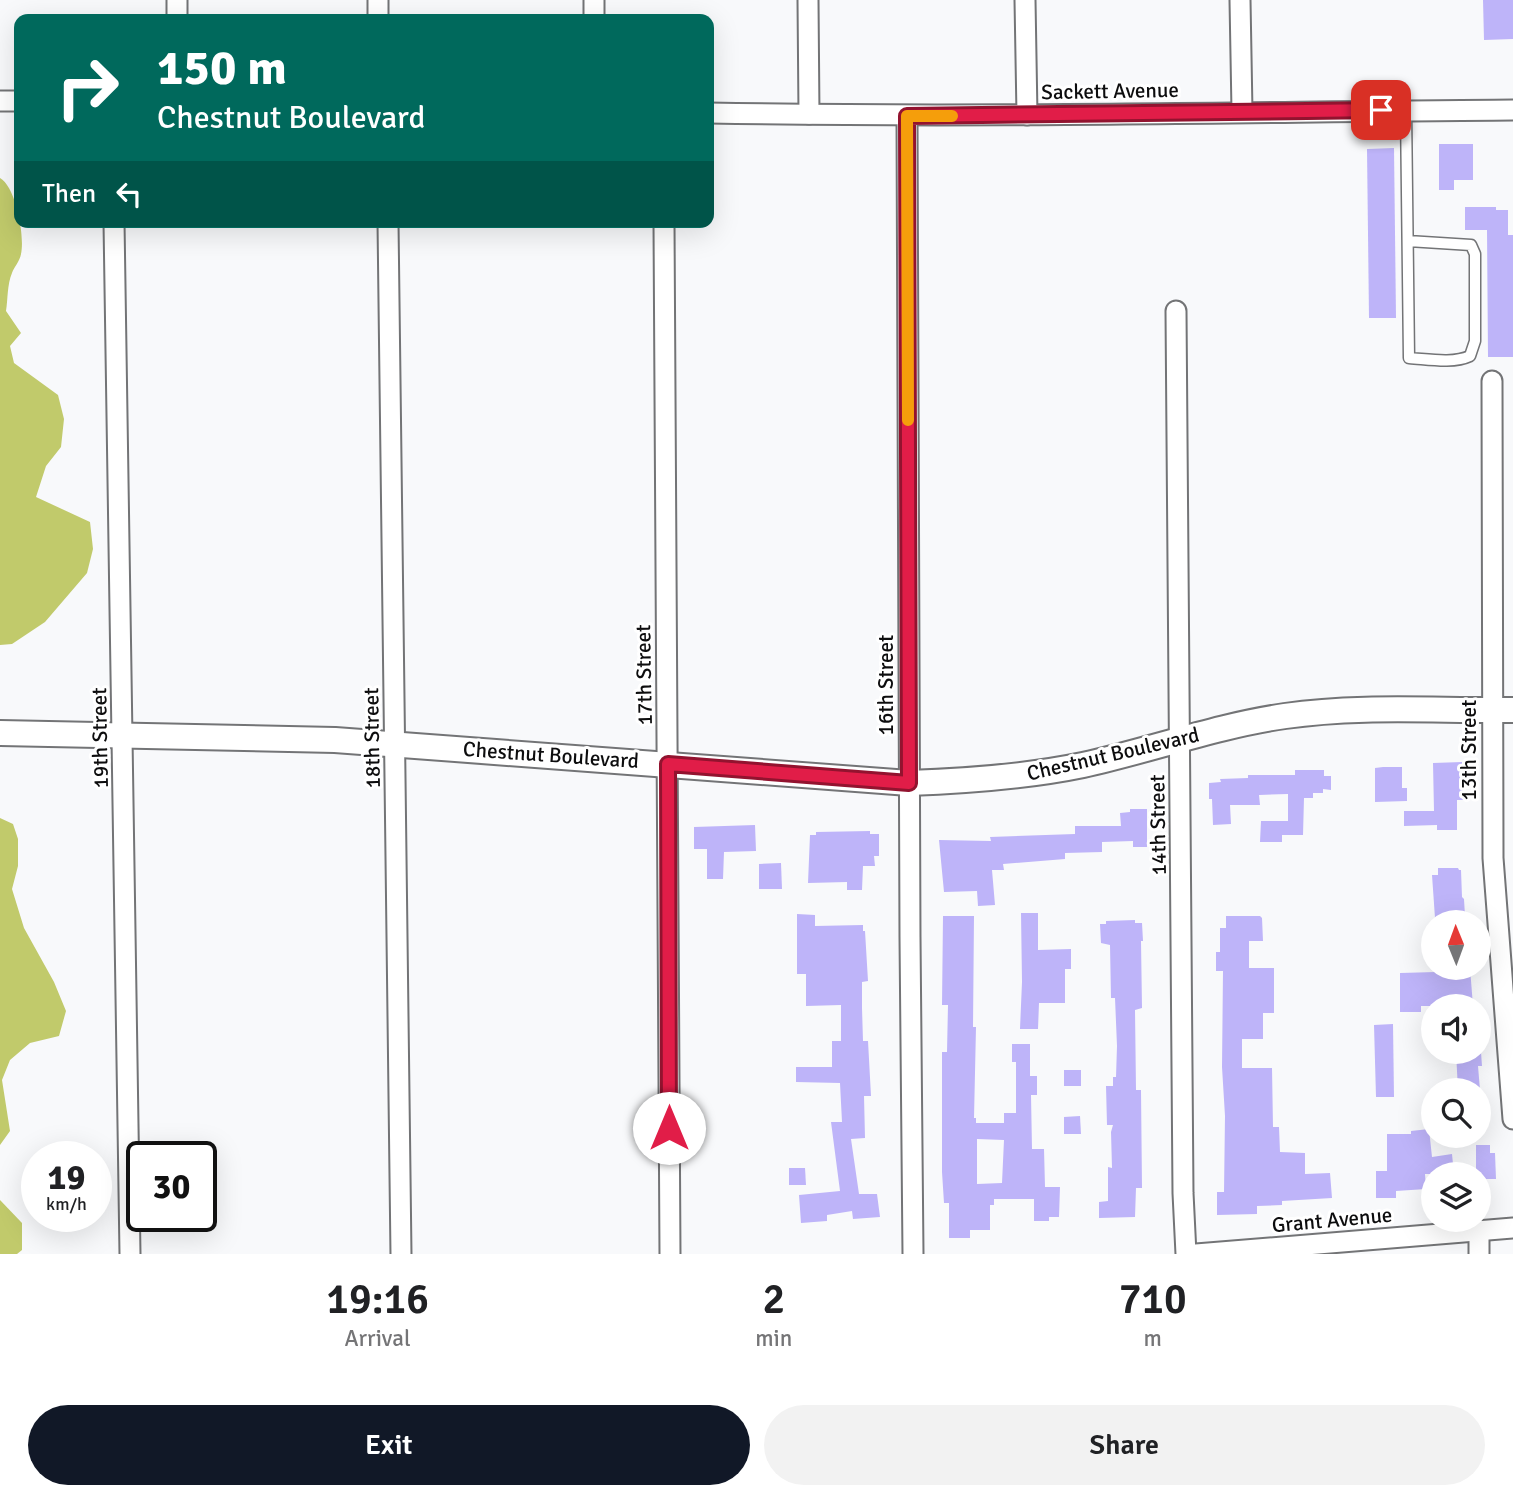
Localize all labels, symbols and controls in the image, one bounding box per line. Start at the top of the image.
text: 150 m [157,38,287,98]
icon: right [42,42,133,133]
street label: Sackett Avenue [1041,77,1179,105]
pin [1351,80,1411,140]
icon: arrive [1362,91,1400,129]
text: Chestnut Boulevard [157,98,426,137]
icon: left [110,175,148,213]
text: Then [42,178,96,210]
street label: 17th Street [630,624,658,726]
street label: 16th Street [873,635,899,735]
street label: 19th Street [86,687,114,789]
street label: 18th Street [358,687,386,789]
street label: 13th Street [1456,700,1482,800]
street label: Chestnut Boulevard [1024,722,1202,786]
street label: Chestnut Boulevard [462,736,640,774]
street label: 14th Street [1144,774,1172,876]
north arrow [1421,910,1491,980]
map controls [1421,910,1491,1232]
button: sound [1421,994,1491,1064]
button: search [1421,1078,1491,1148]
position arrow [632,1091,706,1165]
speed limit sign: 30 [126,1141,217,1232]
text: 19 [48,1156,85,1199]
button: layers [1421,1162,1491,1232]
text: km/h [46,1193,87,1215]
street label: Grant Avenue [1271,1202,1393,1238]
text: 19:16 [326,1274,429,1325]
text: 2 [762,1274,785,1325]
text: 710 [1119,1274,1187,1325]
text: Arrival [344,1324,411,1353]
text: min [755,1324,792,1353]
text: m [1143,1324,1162,1353]
button: Exit [28,1405,750,1485]
button: Share [764,1405,1485,1485]

